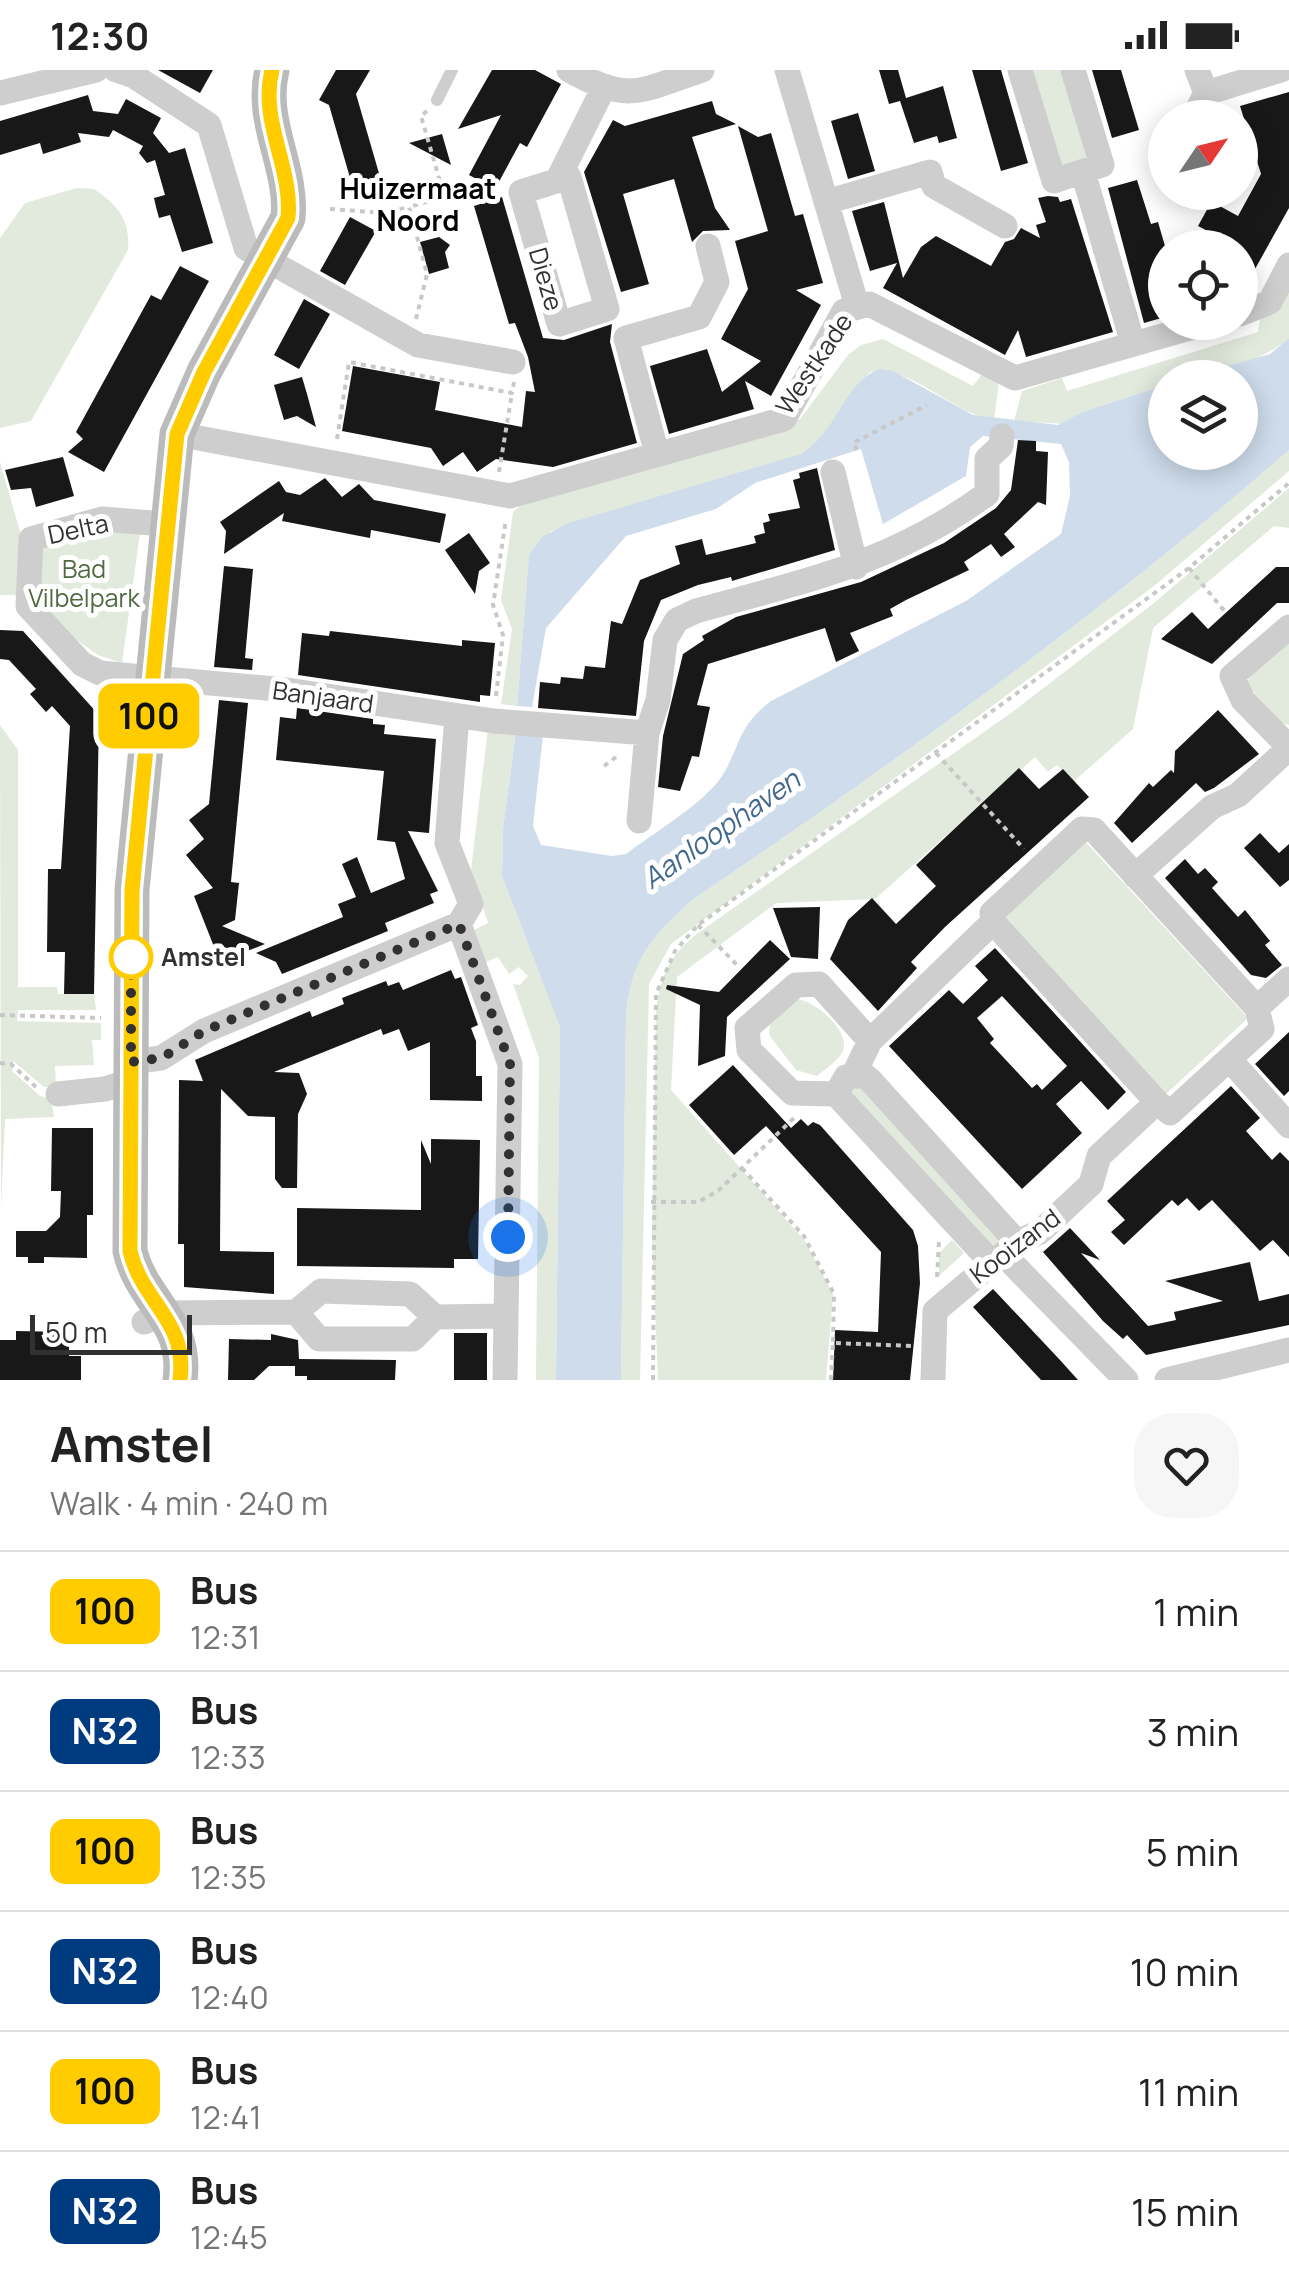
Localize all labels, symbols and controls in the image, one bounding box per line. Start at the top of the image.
text: 12:30 [50,9,149,61]
north arrow [1148,100,1258,210]
map controls [1148,100,1258,470]
district label: Huizermaat Noord [340,169,496,239]
button: locate [1148,230,1258,340]
street label: Dieze [521,243,572,314]
street label: Westkade [767,306,860,421]
button: layers [1148,360,1258,470]
street label: Delta [44,505,111,552]
park label: Bad Vilbelpark [28,551,140,615]
street label: Banjaard [270,672,376,721]
line badge: 100 [92,684,206,748]
text: 100 [118,692,180,740]
water label: Aanloophaven [634,759,808,897]
marker: Amstel [110,936,152,978]
place label: Amstel [161,939,246,974]
street label: Kooizand [962,1200,1067,1291]
your location [483,1212,533,1262]
scale bar [30,1310,192,1354]
text: 50 m [45,1313,108,1351]
text: Amstel [50,1411,213,1476]
button: heart [1134,1413,1239,1518]
text: Walk · 4 min · 240 m [50,1481,328,1525]
text: Bus [190,1563,258,1615]
text: 1 min [1153,1585,1239,1637]
text: 100 [74,1587,136,1635]
text: 12:31 [190,1615,260,1659]
text: Bus [190,1683,258,1735]
text: 3 min [1147,1705,1239,1757]
text: N32 [72,1707,138,1755]
text: 12:33 [190,1735,266,1779]
text: Bus [190,1803,258,1855]
text: 5 min [1146,1825,1239,1877]
text: 100 [74,1827,136,1875]
text: 12:35 [190,1855,266,1899]
text: Bus [190,1923,258,1975]
text: 10 min [1130,1945,1239,1997]
text: N32 [72,1947,138,1995]
text: 12:40 [190,1975,269,2019]
text: Bus [190,2043,258,2095]
text: 11 min [1138,2065,1239,2117]
text: 100 [74,2067,136,2115]
text: 12:41 [190,2095,262,2139]
text: Bus [190,2163,258,2215]
text: 15 min [1131,2185,1239,2237]
text: N32 [72,2187,138,2235]
text: 12:45 [190,2215,268,2259]

